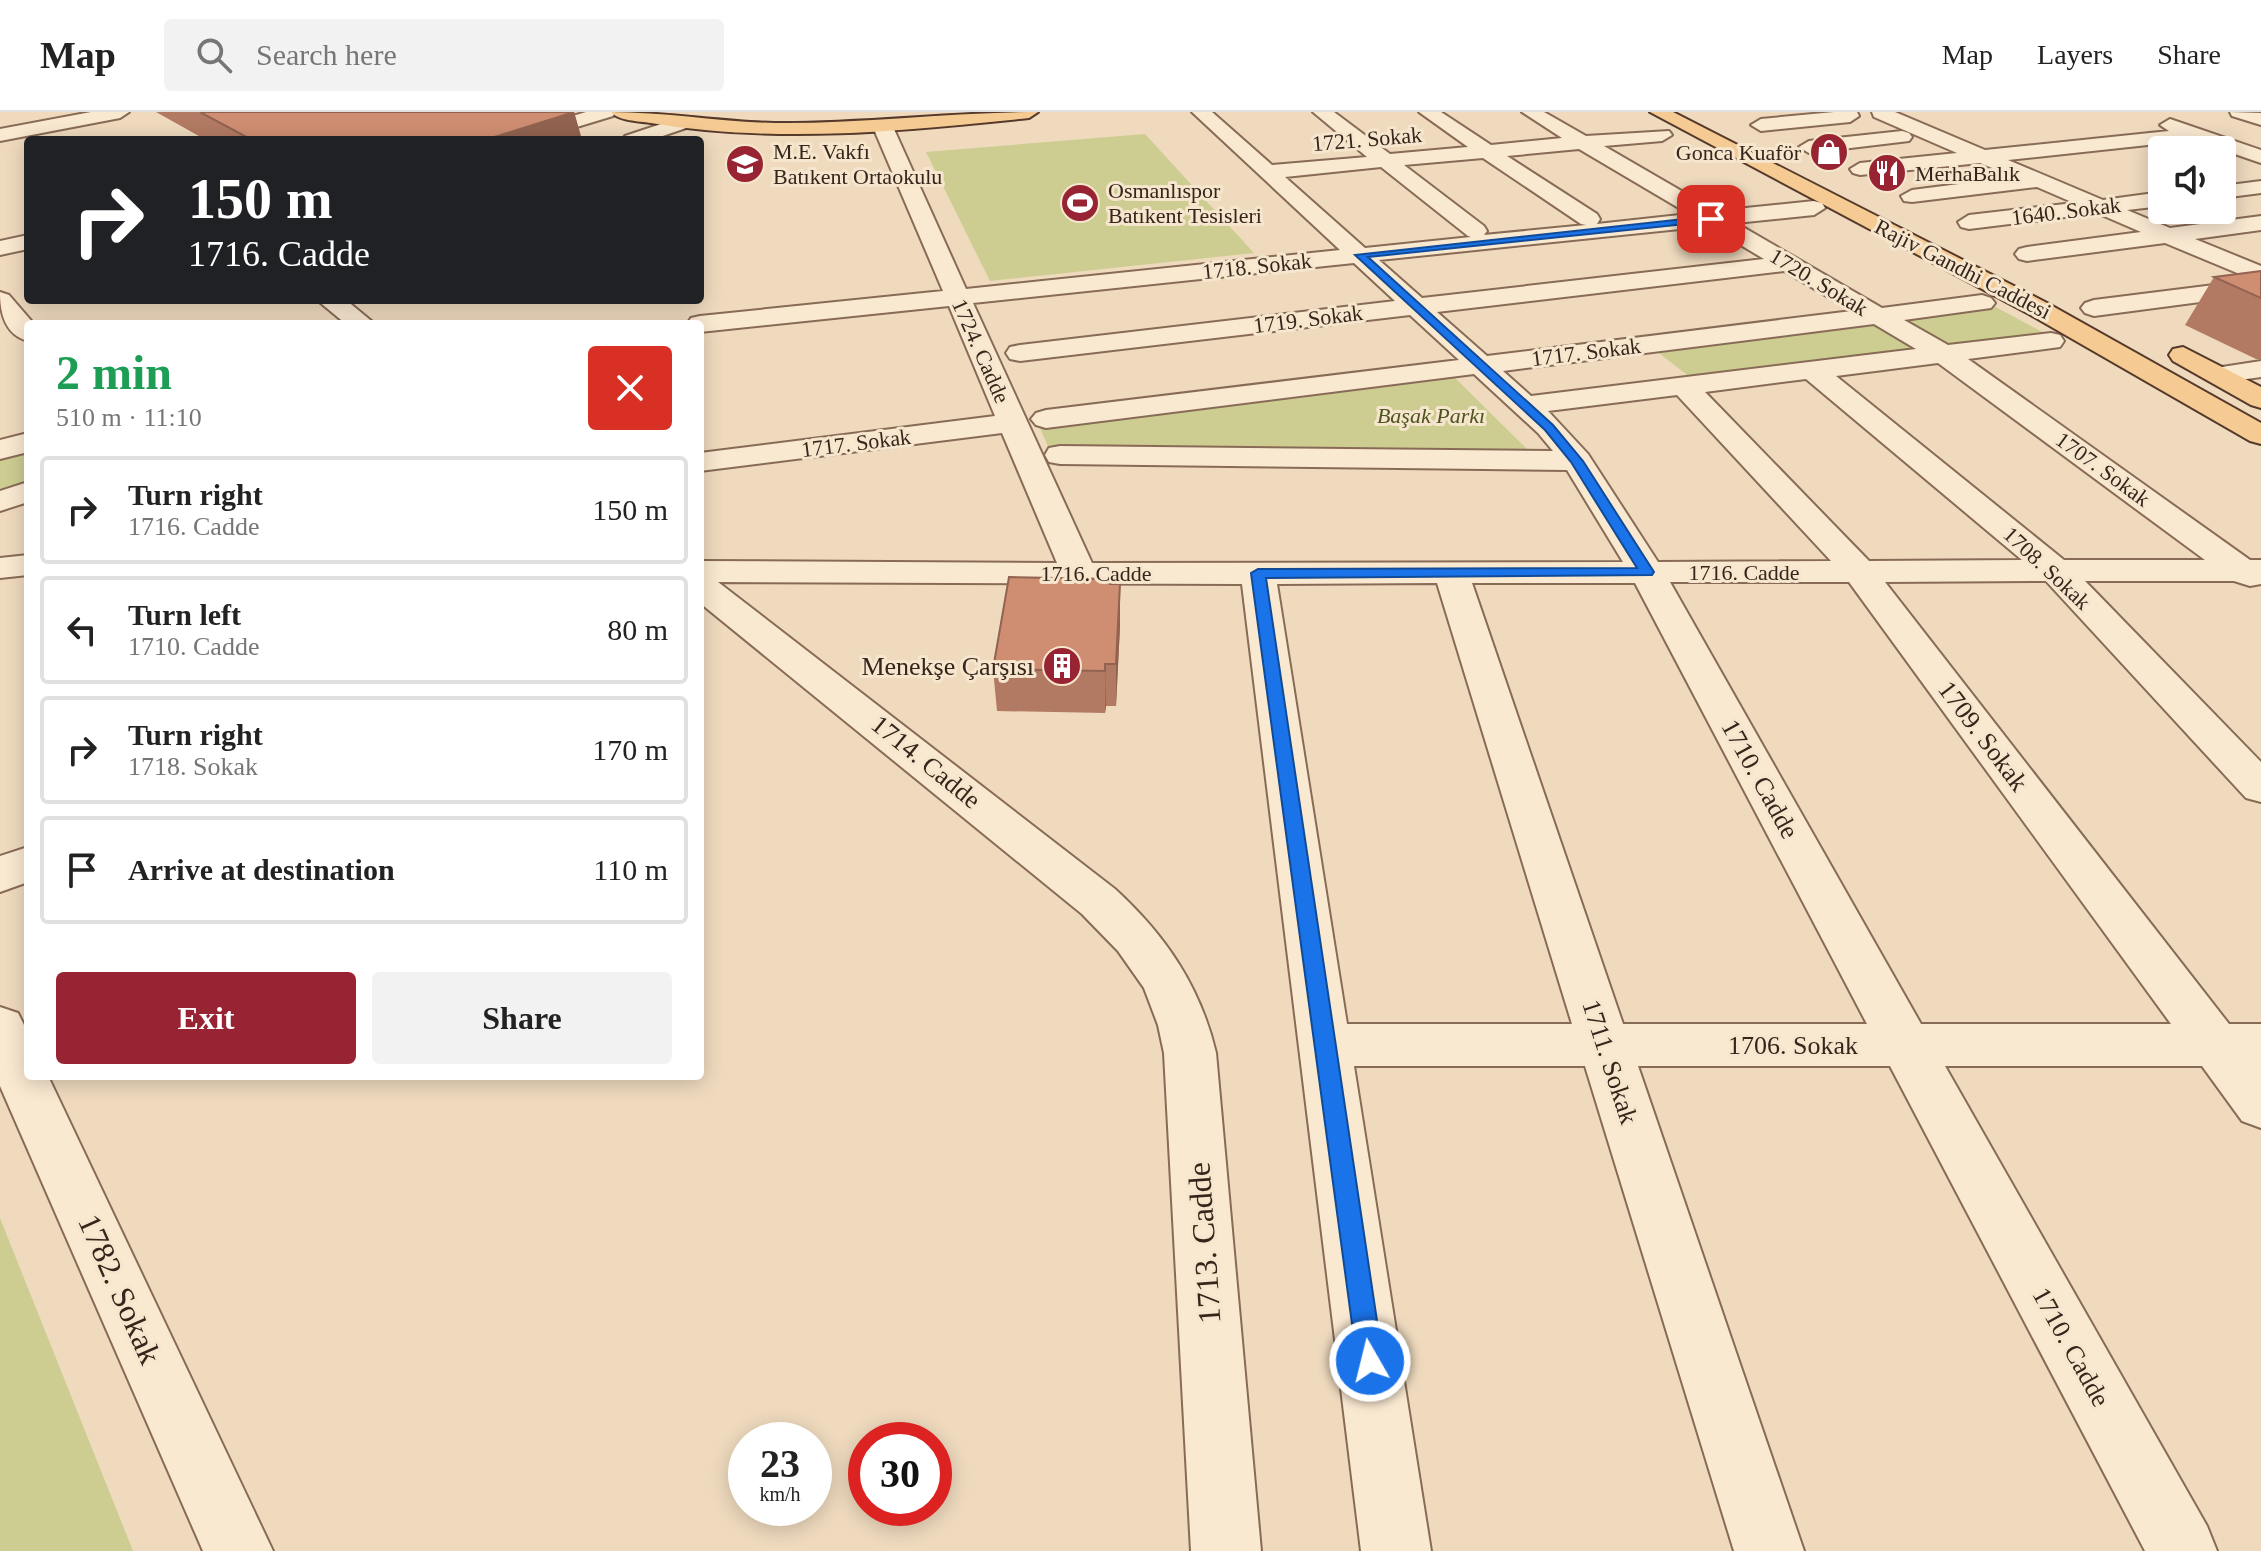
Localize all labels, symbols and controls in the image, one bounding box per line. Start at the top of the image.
search box [164,19,724,91]
icon: search [192,33,236,77]
text: Map [40,34,116,76]
text: Search here [256,38,397,71]
text: Map [1942,39,1993,70]
text: Layers [2037,39,2113,70]
text: Share [2157,39,2221,70]
street label: 1721. Sokak [1311,122,1423,156]
shop icon: Gonca Kuaför [1808,131,1850,173]
map controls [2148,136,2236,224]
button: sound [2148,136,2236,224]
place label: M.E. Vakfı Batıkent Ortaokulu [773,139,942,189]
place label: Gonca Kuaför [1676,140,1802,165]
school or university icon: M.E. Vakfı Batıkent Ortaokulu [724,143,766,185]
restaurant icon: MerhaBalık [1866,152,1908,194]
place label: MerhaBalık [1915,161,2020,186]
icon: right [56,168,160,272]
text: 150 m [188,168,333,230]
place label: Osmanlıspor Batıkent Tesisleri [1108,178,1262,228]
sports icon: Osmanlıspor Batıkent Tesisleri [1059,182,1101,224]
pin [1677,185,1745,253]
street label: 1640. Sokak [2010,192,2122,230]
icon: arrive [1689,197,1733,241]
street label: Rajiv Gandhi Caddesi [1871,214,2055,324]
text: 1716. Cadde [188,234,370,274]
street label: 1720. Sokak [1765,243,1873,321]
street label: 1718. Sokak [1201,248,1313,284]
street label: 1724. Cadde [947,295,1015,407]
street label: 1719. Sokak [1252,300,1364,338]
street label: 1717. Sokak [1530,333,1642,371]
text: 2 min [56,346,172,399]
button: close [588,346,672,430]
text: 510 m · 11:10 [56,403,202,432]
park label: Başak Parkı [1377,403,1485,428]
street label: 1717. Sokak [800,424,912,462]
street label: 1707. Sokak [2051,427,2155,511]
text: Turn right [128,478,263,511]
icon: right [60,488,104,532]
text: 150 m [592,493,668,526]
text: 1716. Cadde [128,512,259,541]
street label: 1708. Sokak [1998,521,2096,615]
street label: 1716. Cadde [1688,560,1800,585]
street label: 1716. Cadde [1040,561,1152,586]
text: Turn left [128,598,241,631]
icon: left [60,608,104,652]
text: 80 m [607,613,668,646]
text: 1710. Cadde [128,632,259,661]
building icon: Menekşe Çarşısı [1041,645,1083,687]
place label: Menekşe Çarşısı [861,652,1034,681]
street label: 1709. Sokak [1932,675,2034,797]
street label: 1714. Cadde [866,709,986,815]
street label: 1710. Cadde [1715,714,1805,844]
text: Turn right [128,718,263,751]
icon: right [60,728,104,772]
text: 170 m [592,733,668,766]
text: 1718. Sokak [128,752,258,781]
icon: arrive [60,848,104,892]
text: Arrive at destination [128,853,395,886]
text: 110 m [593,853,668,886]
button: Exit [56,972,356,1064]
button: Share [372,972,672,1064]
street label: 1711. Sokak [1576,996,1644,1128]
street label: 1706. Sokak [1728,1031,1858,1060]
street label: 1713. Cadde [1180,1161,1228,1325]
street label: 1782. Sokak [71,1209,169,1369]
street label: 1710. Cadde [2026,1282,2116,1412]
position arrow [1328,1319,1412,1403]
speed limit sign: 30 [848,1422,952,1526]
text: 23 [760,1441,800,1486]
text: km/h [759,1483,801,1505]

